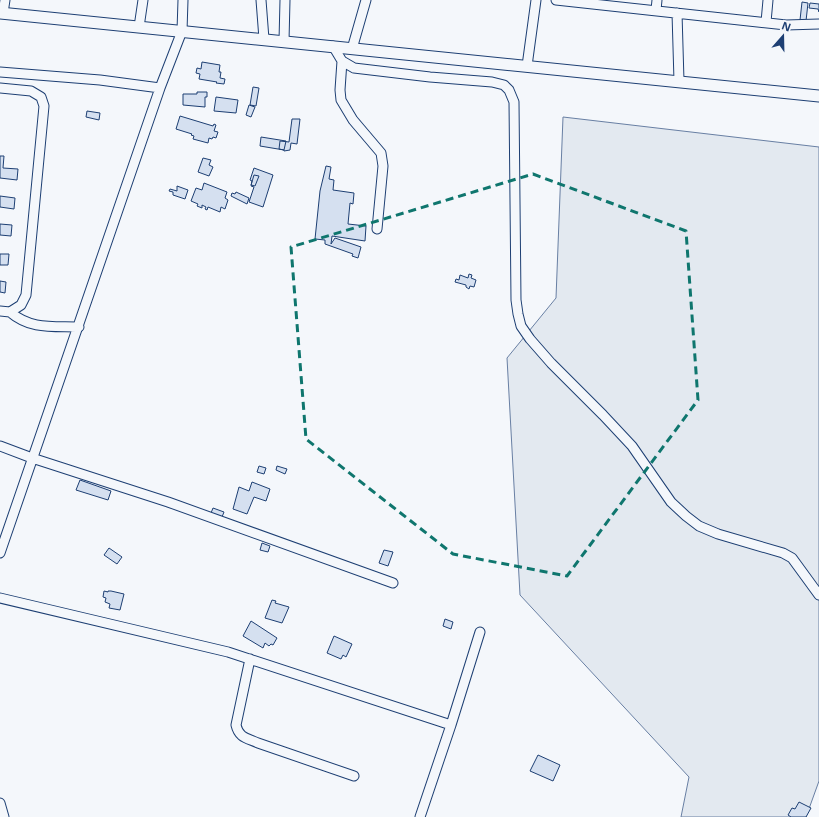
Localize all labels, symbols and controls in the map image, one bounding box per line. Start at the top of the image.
north arrow [763,16,803,56]
text: N [780,18,793,35]

